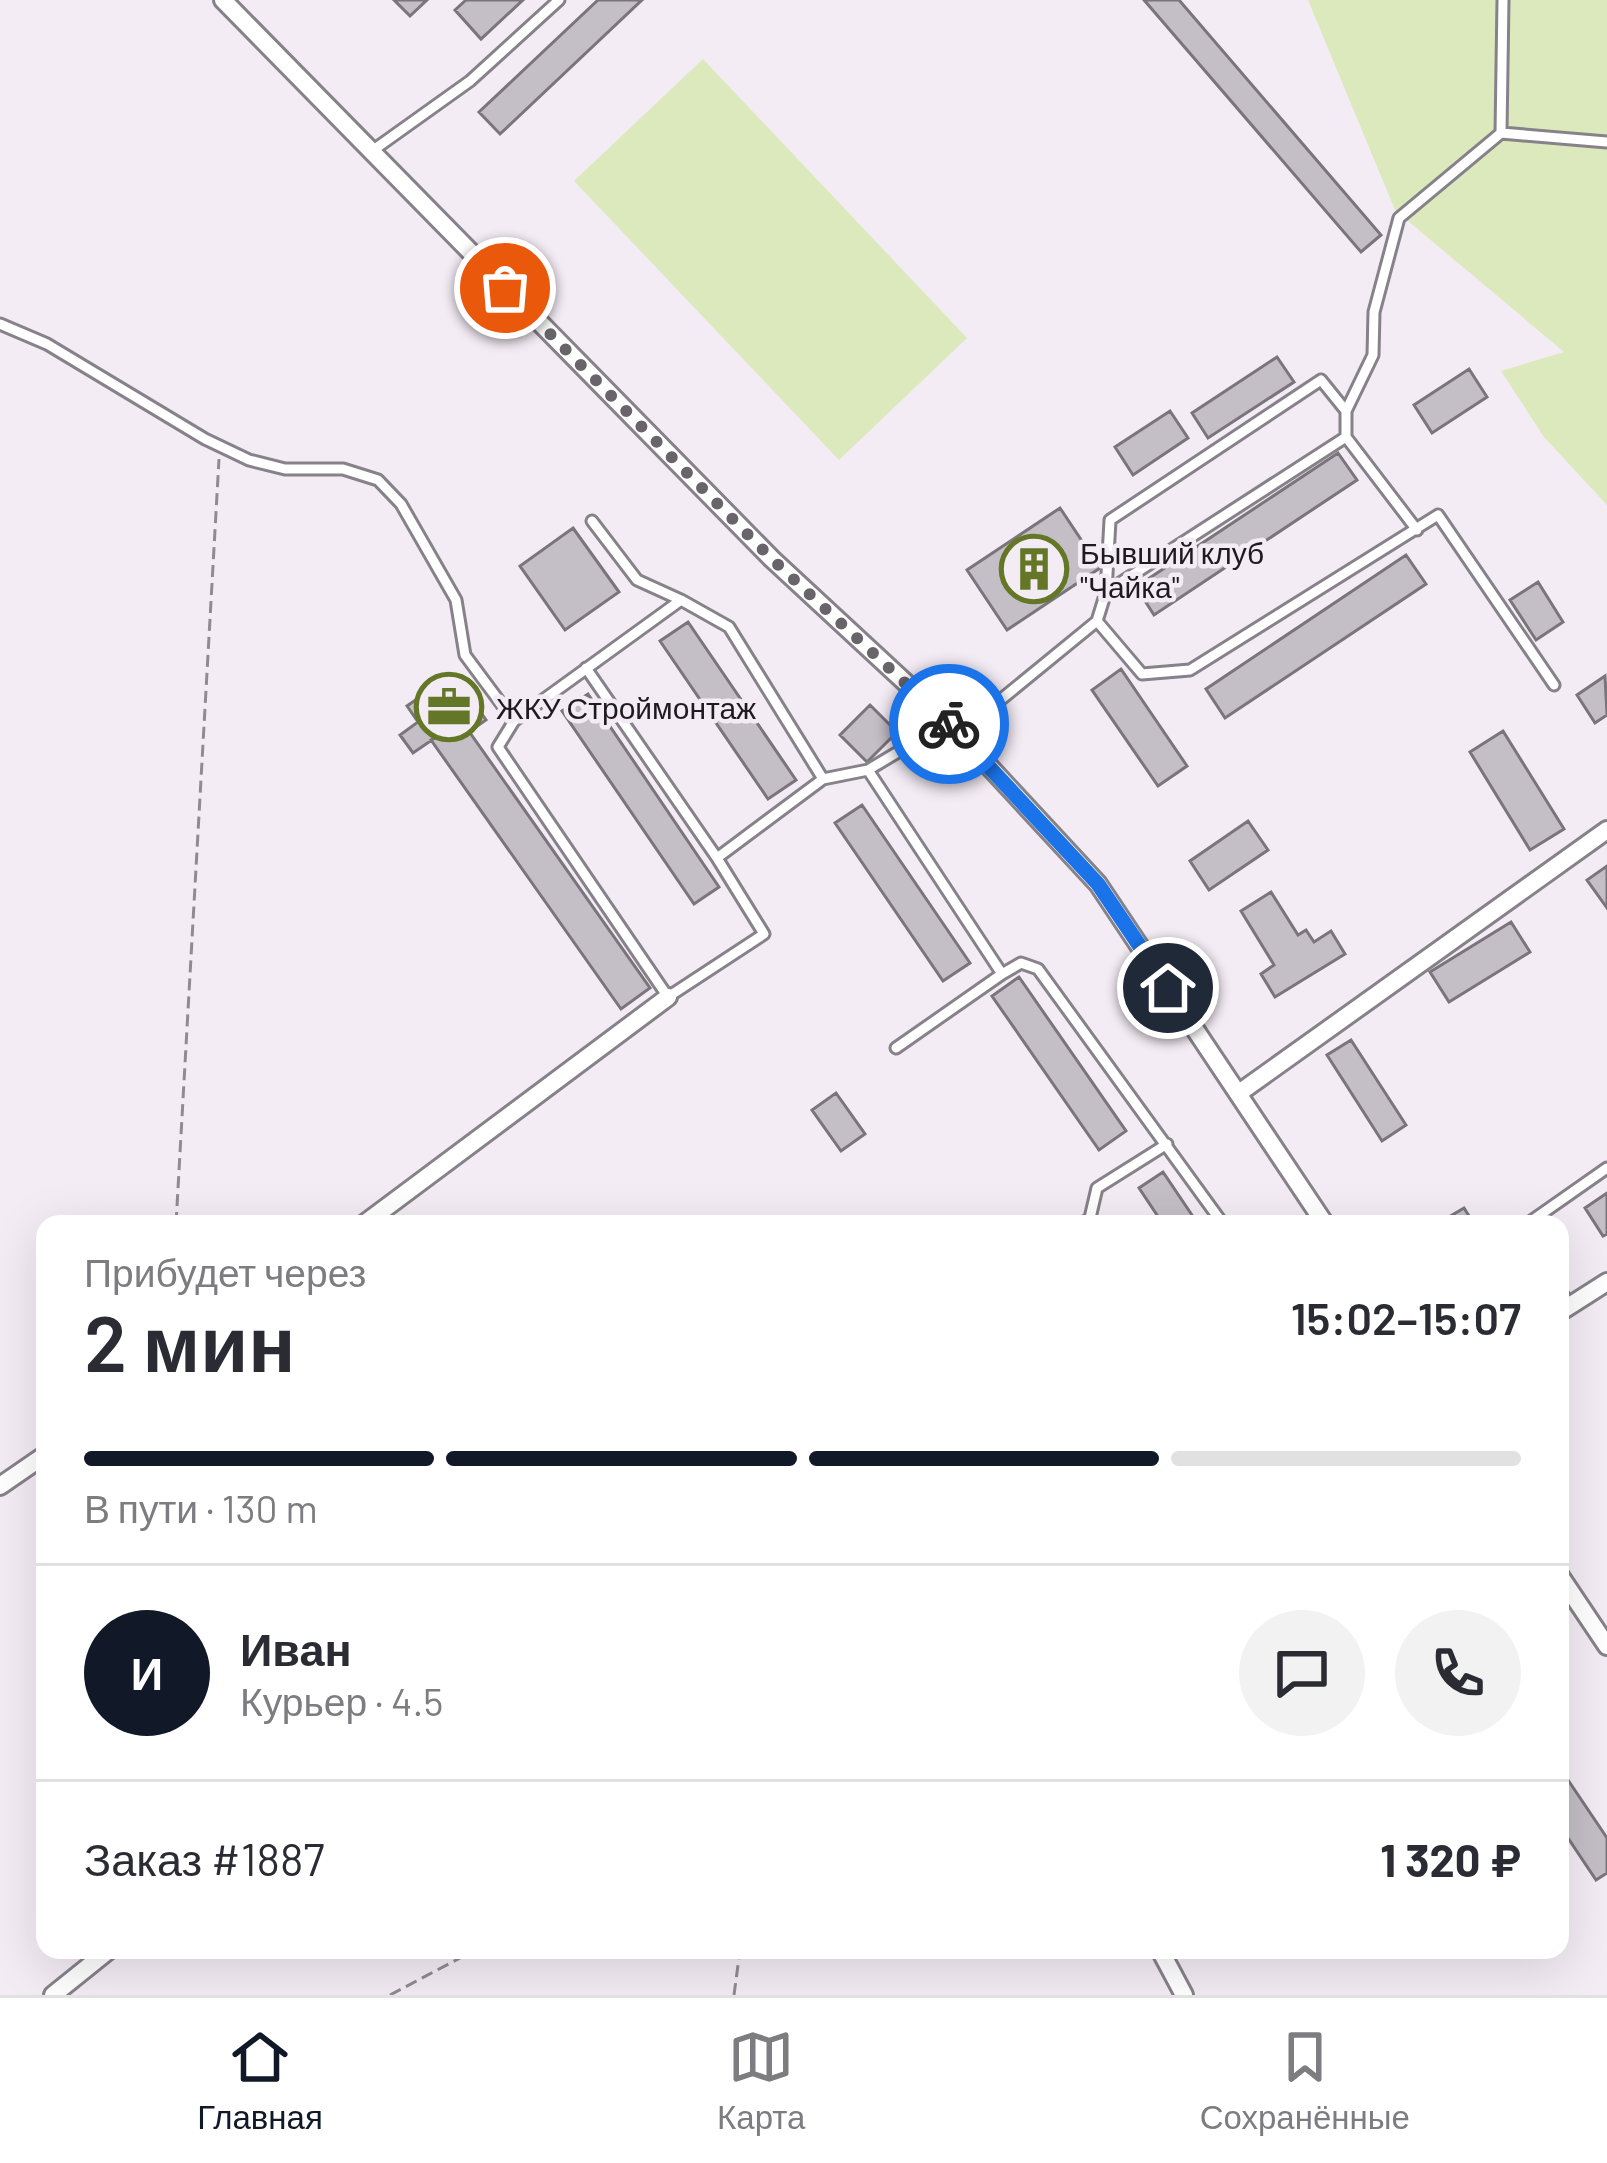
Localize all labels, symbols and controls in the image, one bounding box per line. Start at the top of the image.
pin [454,237,556,339]
icon: bag [472,255,538,321]
building icon: Бывший клуб "Чайка" [999,534,1069,604]
place label: Бывший клуб "Чайка" [1080,534,1264,604]
courier [889,664,1009,784]
office icon: ЖКУ Строймонтаж [414,672,484,742]
place label: ЖКУ Строймонтаж [496,689,756,725]
icon: bike [916,691,982,757]
pin [1117,937,1219,1039]
icon: home [1135,955,1201,1021]
text: Прибудет через [84,1248,366,1295]
text: 15:02–15:07 [1291,1290,1521,1344]
text: 2 мин [84,1294,295,1388]
text: В пути · 130 m [84,1484,318,1531]
button: chat [1239,1610,1365,1736]
button: phone [1395,1610,1521,1736]
text: Иван [240,1621,352,1675]
text: И [131,1645,163,1699]
text: Курьер · 4.5 [240,1677,443,1724]
text: Заказ #1887 [84,1831,325,1885]
text: 1 320 ₽ [1380,1832,1521,1886]
tab: Главная [197,2024,323,2137]
tab: Карта [717,2024,805,2137]
tab: Сохранённые [1200,2024,1410,2137]

